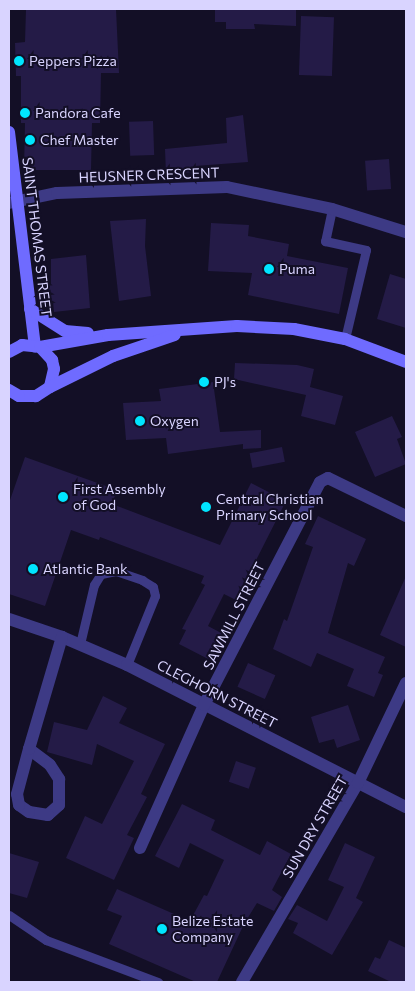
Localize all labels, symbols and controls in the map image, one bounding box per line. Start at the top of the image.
place label: Peppers Pizza [29,53,117,69]
marker: Peppers Pizza [13,55,25,67]
place label: Pandora Cafe [35,105,121,121]
marker: Pandora Cafe [19,107,31,119]
place label: Chef Master [40,132,119,148]
marker: Chef Master [24,134,36,146]
street label: SAINT THOMAS STREET [19,156,55,318]
street label: HEUSNER CRESCENT [78,164,220,186]
place label: Puma [279,261,315,277]
marker: Puma [263,263,275,275]
place label: PJ's [214,374,236,390]
marker: PJ's [198,376,210,388]
place label: Oxygen [150,413,199,429]
marker: Oxygen [134,415,146,427]
place label: First Assembly of God [73,481,166,514]
marker: First Assembly of God [57,491,69,503]
place label: Central Christian Primary School [216,491,324,524]
marker: Central Christian Primary School [200,501,212,513]
street label: SAWMILL STREET [200,559,268,673]
place label: Atlantic Bank [43,561,128,577]
marker: Atlantic Bank [27,563,39,575]
street label: CLEGHORN STREET [154,656,280,732]
street label: SUN DRY STREET [279,773,351,881]
place label: Belize Estate Company [172,913,253,946]
marker: Belize Estate Company [156,923,168,935]

